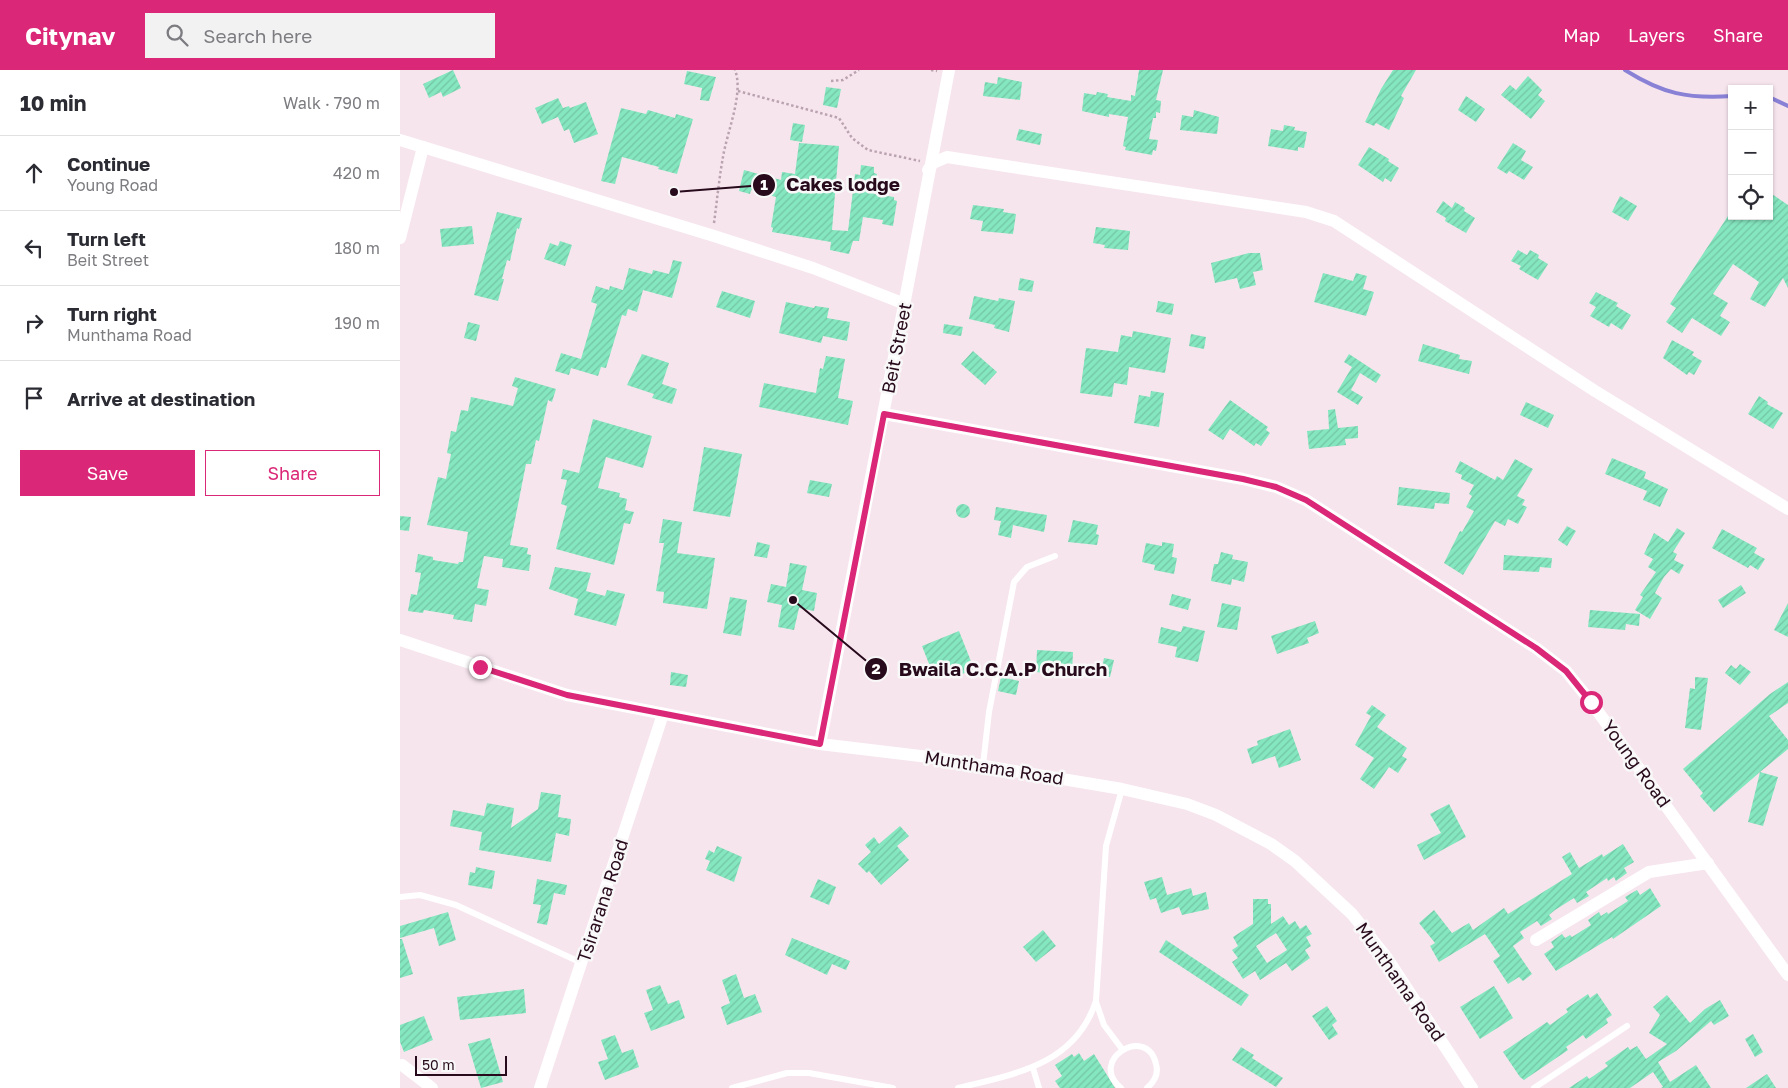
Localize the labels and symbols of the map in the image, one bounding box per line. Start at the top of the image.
callout: Cakes lodge [751,168,910,202]
text: Cakes lodge [786,172,900,195]
text: 1 [760,175,768,193]
street label: Beit Street [876,300,916,395]
callout: Bwaila C.C.A.P Church [863,652,1117,686]
route end [469,656,492,679]
text: Bwaila C.C.A.P Church [899,657,1107,680]
text: 2 [871,659,881,677]
route start [1580,691,1603,714]
street label: Young Road [1598,715,1676,811]
street label: Munthama Road [923,745,1065,789]
street label: Tsirarana Road [572,836,632,965]
street label: Munthama Road [1352,918,1450,1045]
scale bar [415,1053,508,1076]

